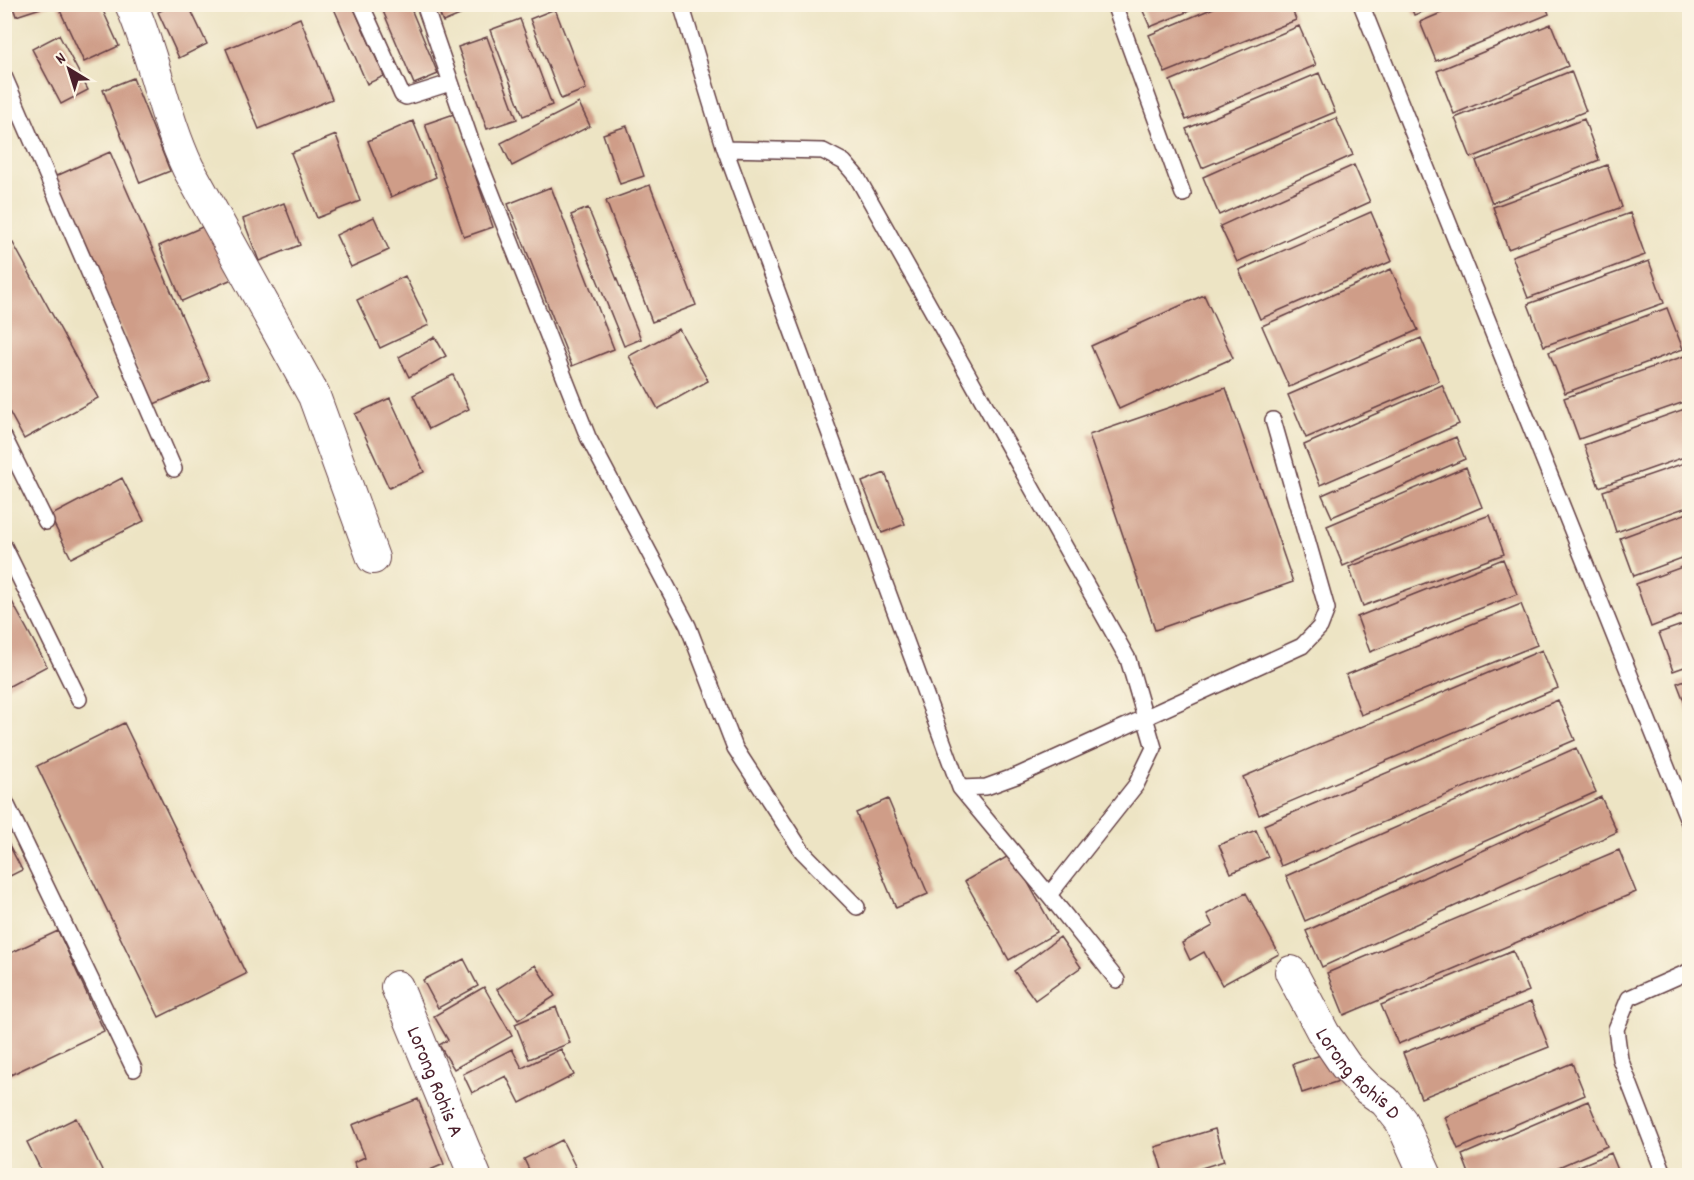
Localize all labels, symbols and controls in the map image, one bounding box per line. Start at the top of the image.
north arrow [39,39,99,99]
text: N [51,48,72,71]
street label: Lorong Rohis A [397,1023,469,1142]
street label: Lorong Rohis D [1306,1024,1407,1128]

